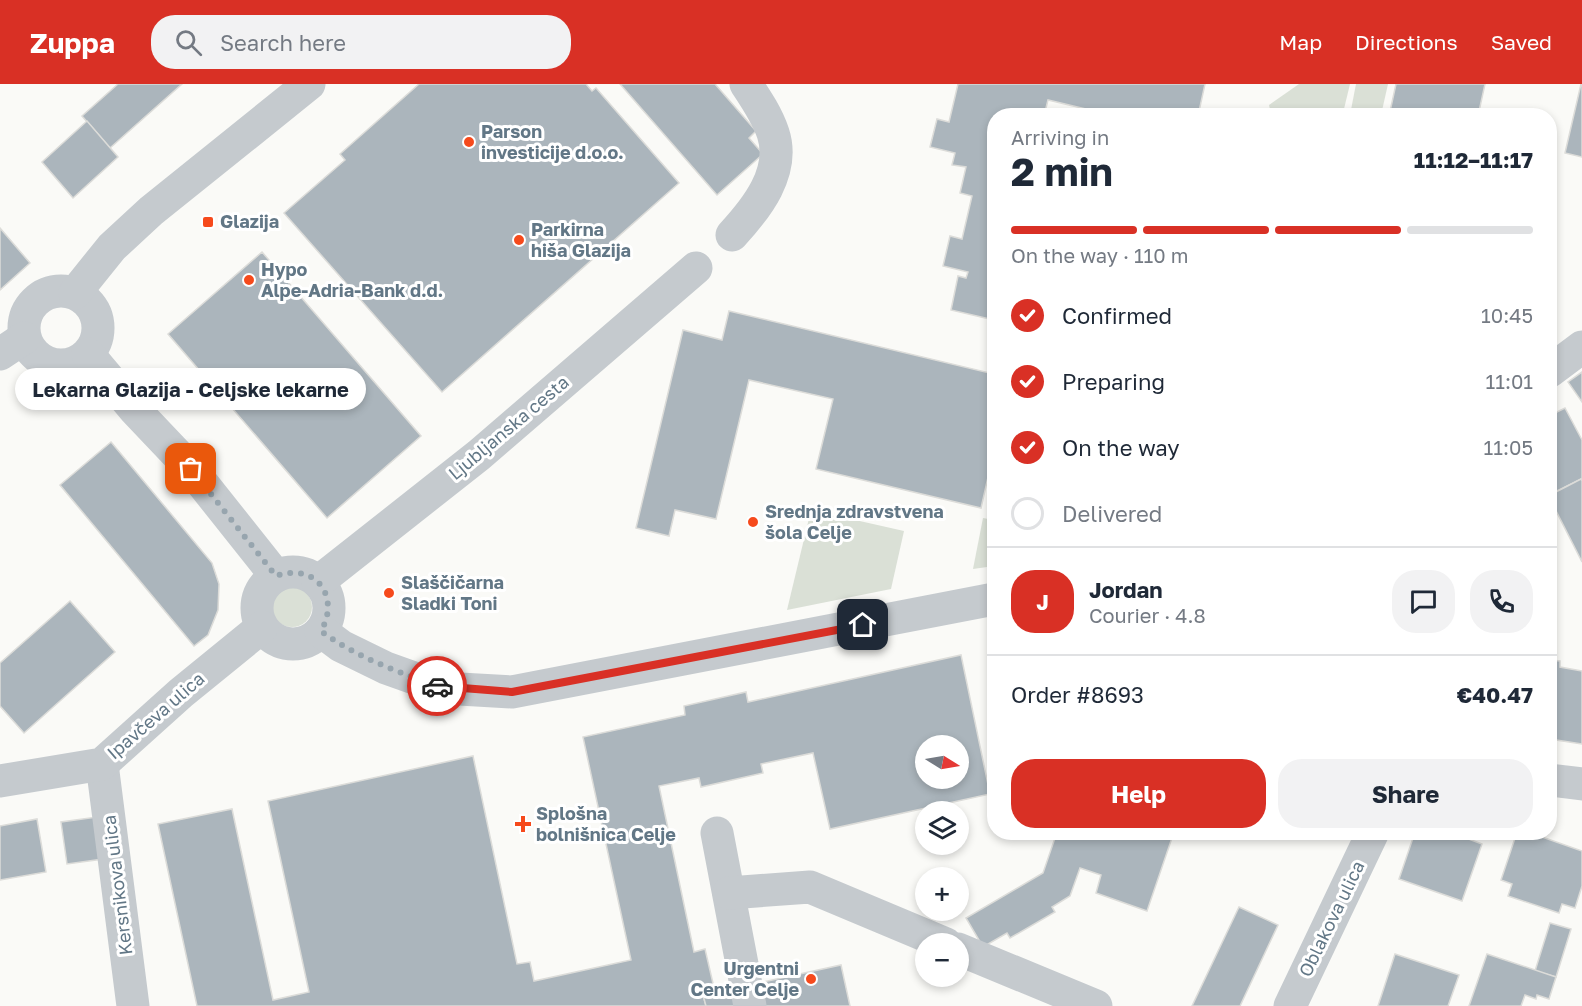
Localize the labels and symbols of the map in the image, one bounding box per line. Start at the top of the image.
place label: Parson investicije d.o.o. [481,120,624,163]
marker: Parson investicije d.o.o. [462,135,476,149]
place label: Glazija [220,210,279,232]
marker: Glazija [201,215,215,229]
place label: Parkirna hiša Glazija [531,218,631,261]
marker: Parkirna hiša Glazija [512,233,526,247]
place label: Hypo Alpe-Adria-Bank d.d. [261,258,443,301]
marker: Hypo Alpe-Adria-Bank d.d. [242,273,256,287]
callout: Lekarna Glazija - Celjske lekarne [15,367,366,409]
street label: Ljubljanska cesta [444,371,573,484]
pin [165,443,216,494]
place label: Srednja zdravstvena šola Celje [765,500,944,543]
marker: Srednja zdravstvena šola Celje [746,515,760,529]
place label: Slaščičarna Sladki Toni [401,571,504,614]
marker: Slaščičarna Sladki Toni [382,586,396,600]
pin [837,599,888,650]
courier [407,656,467,716]
street label: Ipavčeva ulica [102,667,209,764]
north arrow [915,735,969,789]
place label: Splošna bolnišnica Celje [536,802,676,845]
street label: Kersnikova ulica [98,814,137,956]
marker: Splošna bolnišnica Celje [514,815,532,833]
street label: Oblakova ulica [1294,857,1369,980]
place label: Urgentni Center Celje [690,957,799,1000]
marker: Urgentni Center Celje [804,972,818,986]

